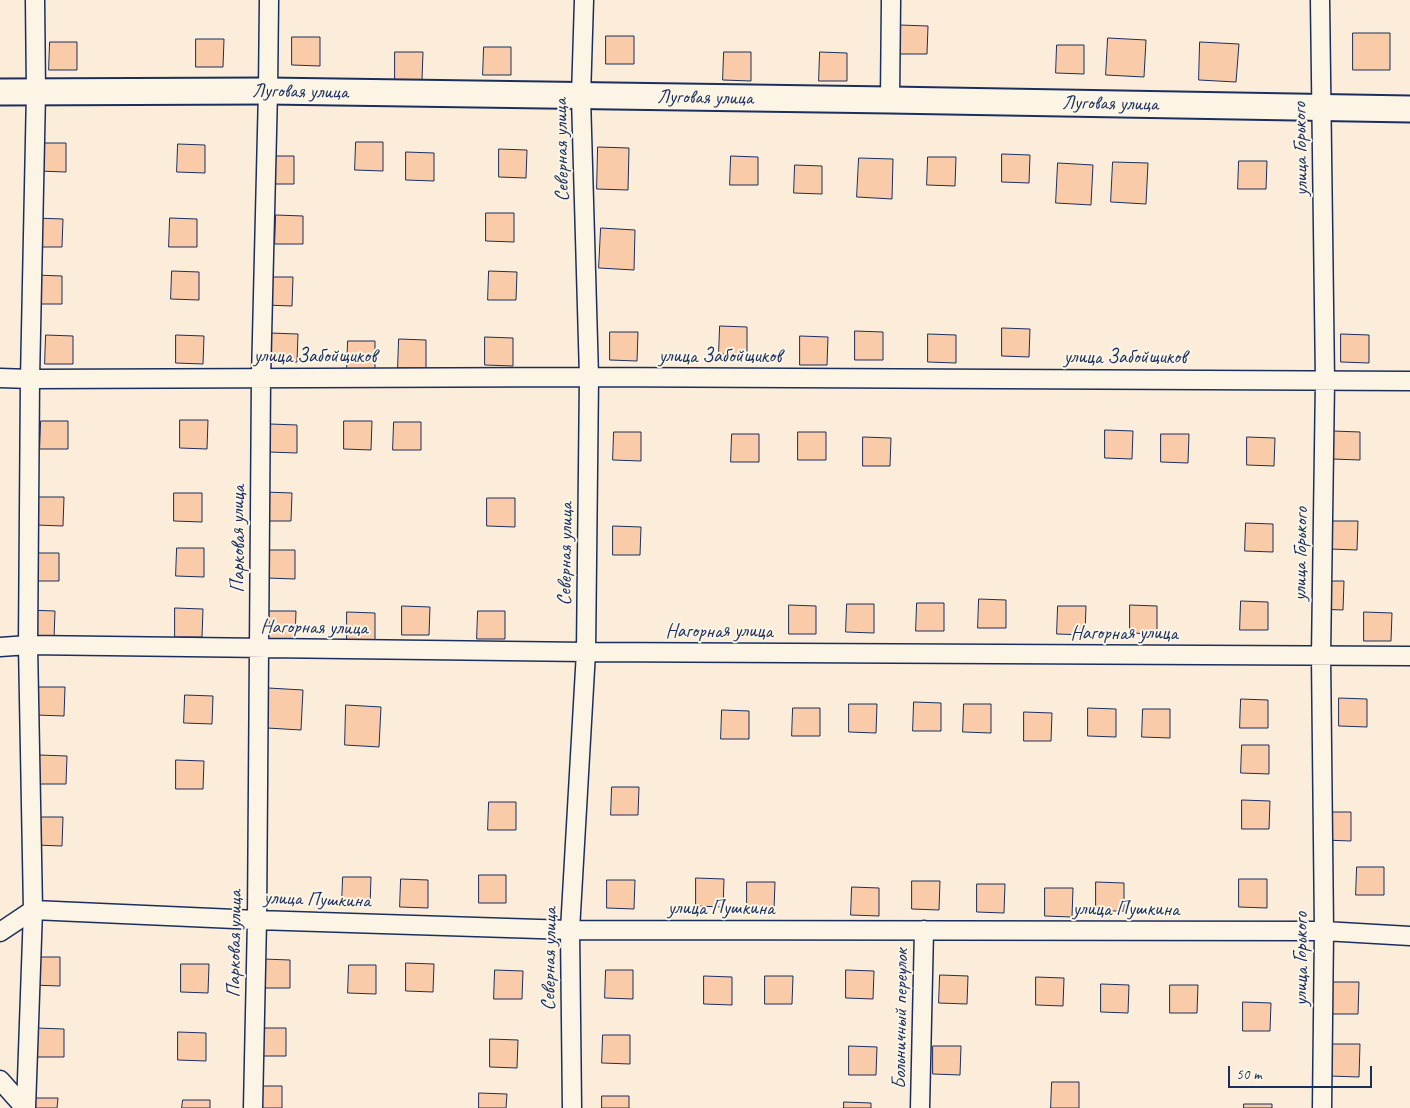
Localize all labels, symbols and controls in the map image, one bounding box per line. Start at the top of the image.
street label: Луговая улица [252,79,348,105]
street label: Луговая улица [657,85,753,111]
street label: Луговая улица [1062,91,1158,117]
street label: Северная улица [549,98,575,202]
street label: улица Горького [1288,102,1314,196]
street label: улица Забойщиков [254,345,376,369]
street label: улица Забойщиков [659,345,781,369]
street label: улица Забойщиков [1064,346,1186,370]
street label: Парковая улица [227,485,251,593]
street label: Северная улица [553,502,579,606]
street label: улица Горького [1288,507,1314,601]
street label: Нагорная улица [260,615,368,641]
street label: Нагорная улица [665,620,773,644]
street label: Нагорная улица [1070,622,1178,646]
street label: улица Пушкина [263,886,371,914]
street label: Парковая улица [222,890,248,998]
street label: улица Пушкина [668,897,774,921]
street label: улица Пушкина [1073,898,1179,922]
street label: Северная улица [537,907,563,1011]
street label: улица Горького [1290,912,1314,1006]
street label: Больничный переулок [888,949,914,1089]
scale bar [1230,1056,1374,1088]
text: 50 m [1236,1065,1262,1084]

